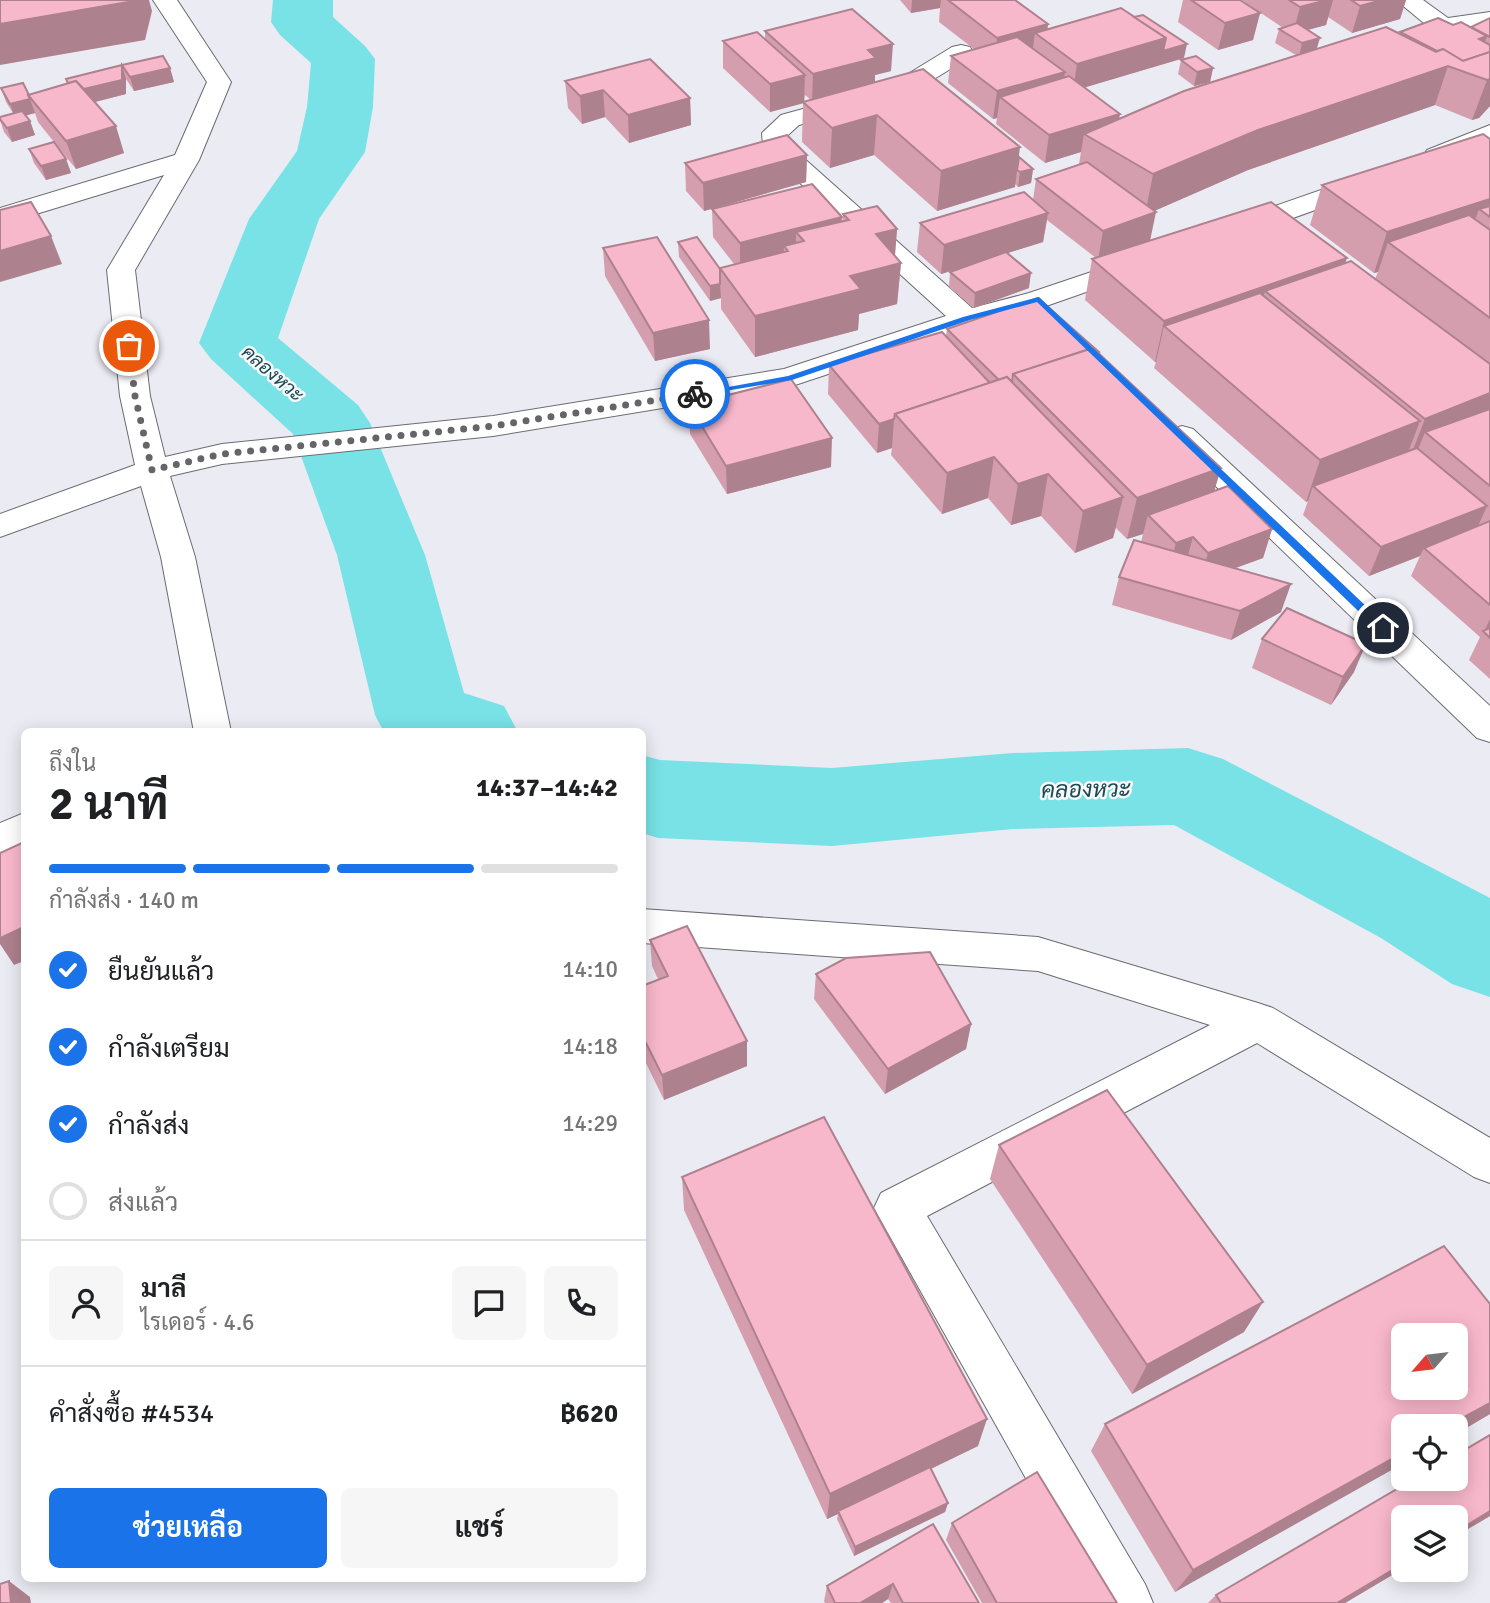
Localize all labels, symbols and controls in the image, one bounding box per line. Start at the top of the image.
pin [99,316,159,376]
icon: bag [110,327,148,365]
water label: คลองหวะ [236,340,309,408]
courier [660,359,730,429]
icon: bike [676,375,714,413]
pin [1353,598,1413,658]
icon: home [1364,609,1402,647]
text: ถึงใน [49,749,96,778]
text: 14:37–14:42 [476,772,618,804]
water label: คลองหวะ [1041,774,1132,805]
text: 2 นาที [49,776,169,832]
text: กำลังส่ง · 140 m [49,886,199,915]
icon: check [49,951,87,989]
text: 14:10 [562,955,618,984]
text: ยืนยันแล้ว [108,956,214,988]
icon: check [49,1028,87,1066]
text: 14:18 [562,1032,618,1061]
text: กำลังเตรียม [108,1033,230,1065]
icon: check [49,1105,87,1143]
text: 14:29 [562,1109,618,1138]
text: กำลังส่ง [108,1110,189,1142]
text: ส่งแล้ว [108,1187,178,1219]
button: person [49,1266,123,1340]
button: chat [452,1266,526,1340]
button: phone [544,1266,618,1340]
text: มาลี [141,1273,186,1305]
text: ไรเดอร์ · 4.6 [141,1308,255,1337]
north arrow [1391,1323,1468,1400]
map controls [1391,1323,1468,1582]
text: คำสั่งซื้อ #4534 [49,1398,214,1430]
text: ฿620 [560,1398,618,1430]
button: locate [1391,1414,1468,1491]
button: ช่วยเหลือ [49,1488,327,1568]
button: แชร์ [341,1488,618,1568]
button: layers [1391,1505,1468,1582]

